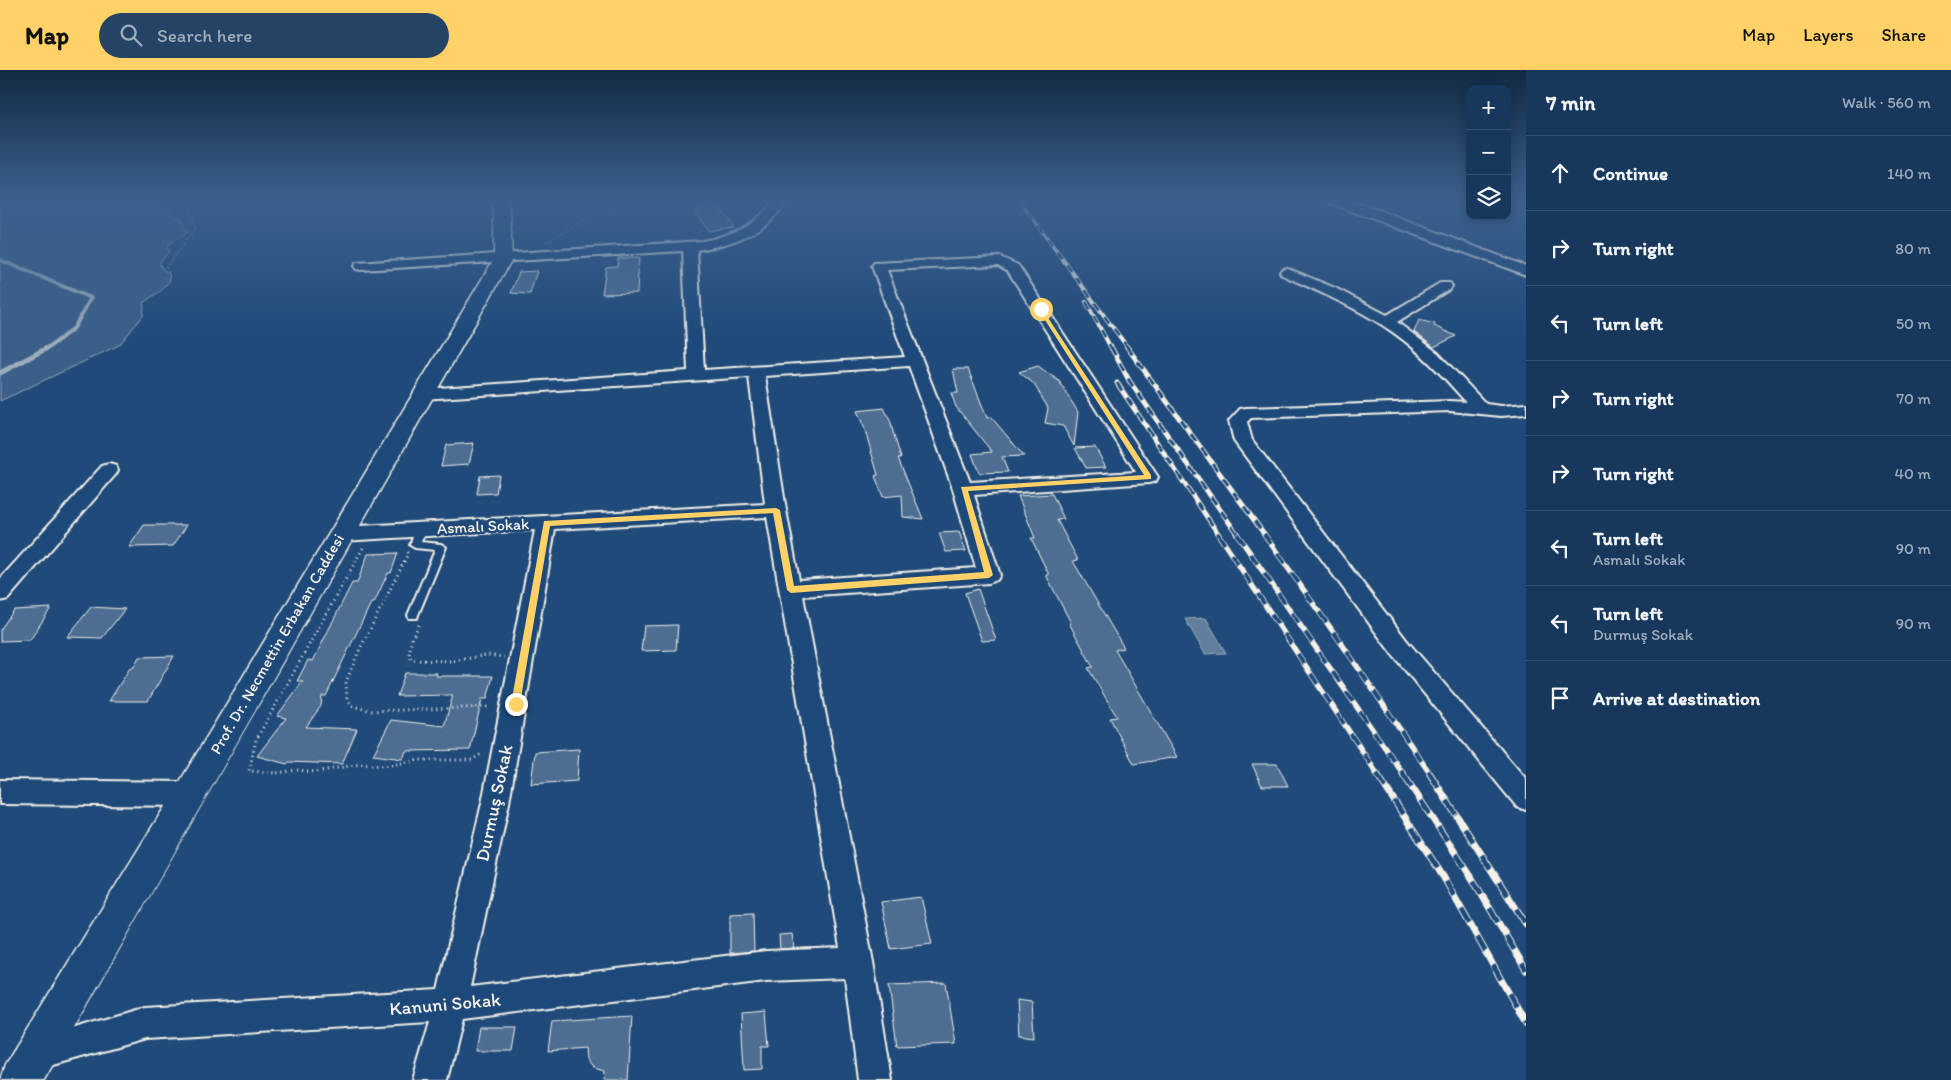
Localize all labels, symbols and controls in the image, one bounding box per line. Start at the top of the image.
search box [99,13,449,58]
text: Map [25,21,69,50]
icon: search [117,21,145,49]
text: Search here [157,24,252,47]
text: Map [1742,24,1775,46]
text: Layers [1803,24,1853,46]
text: Share [1881,24,1926,46]
map controls [1466,85,1511,220]
button: + [1466,85,1511,130]
text: 7 min [1546,90,1595,115]
text: Walk · 560 m [1842,93,1931,112]
button: − [1466,130,1511,175]
icon: ahead [1546,159,1574,187]
text: Continue [1593,162,1668,185]
text: 140 m [1887,164,1931,183]
button: layers [1466,175,1511,220]
icon: right [1546,234,1574,262]
text: Turn right [1593,237,1674,260]
text: 80 m [1895,239,1931,258]
route start [1030,298,1053,321]
icon: left [1546,309,1574,337]
text: Turn left [1593,312,1663,335]
text: 50 m [1896,314,1931,333]
icon: right [1546,384,1574,412]
text: Turn right [1593,387,1674,410]
text: 70 m [1896,389,1931,408]
icon: right [1546,459,1574,487]
text: Turn right [1593,462,1674,485]
text: 40 m [1894,464,1931,483]
street label: Asmalı Sokak [436,514,530,538]
text: Turn left [1593,527,1663,550]
street label: Prof. Dr. Necmettin Erbakan Caddesi [206,531,348,757]
icon: left [1546,534,1574,562]
text: 90 m [1896,539,1931,558]
text: Asmalı Sokak [1593,550,1685,569]
text: Turn left [1593,602,1663,625]
icon: left [1546,609,1574,637]
text: 90 m [1896,614,1931,633]
text: Durmuş Sokak [1593,625,1693,644]
icon: arrive [1546,684,1574,712]
text: Arrive at destination [1593,687,1760,710]
route end [505,693,528,716]
street label: Durmuş Sokak [470,742,518,864]
street label: Kanuni Sokak [388,988,502,1020]

